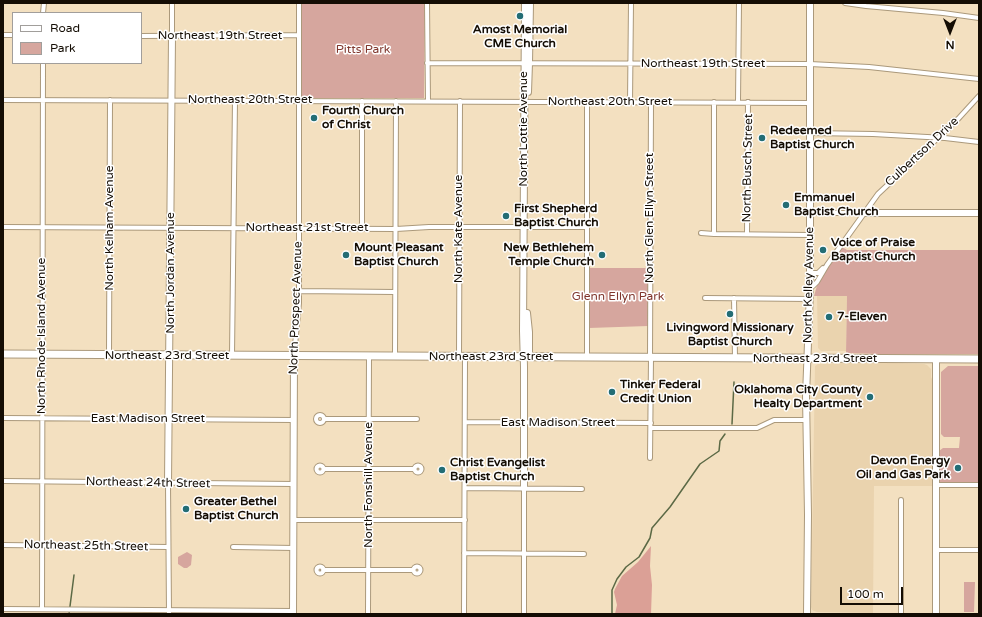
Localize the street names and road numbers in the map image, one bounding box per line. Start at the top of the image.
street label: Northeast 19th Street [158,29,282,43]
street label: Northeast 19th Street [641,57,765,71]
street label: North Lottie Avenue [517,71,531,187]
street label: Northeast 20th Street [188,93,312,107]
street label: Northeast 20th Street [548,95,672,109]
street label: North Busch Street [740,113,756,223]
street label: Culbertson Drive [882,114,962,190]
street label: North Glen Ellyn Street [643,153,657,283]
street label: North Kelham Avenue [103,165,117,291]
street label: North Kate Avenue [452,175,466,283]
street label: North Jordan Avenue [164,212,178,334]
street label: Northeast 21st Street [246,221,368,235]
street label: North Kelley Avenue [801,227,817,343]
street label: North Prospect Avenue [286,241,306,375]
street label: North Rhode Island Avenue [35,258,49,414]
street label: Northeast 23rd Street [105,349,229,363]
street label: Northeast 23rd Street [429,350,553,364]
street label: Northeast 23rd Street [753,352,877,366]
street label: East Madison Street [91,412,205,426]
street label: East Madison Street [501,416,615,430]
street label: North Fonshill Avenue [362,422,376,548]
street label: Northeast 24th Street [86,475,210,491]
street label: Northeast 25th Street [24,538,148,554]

